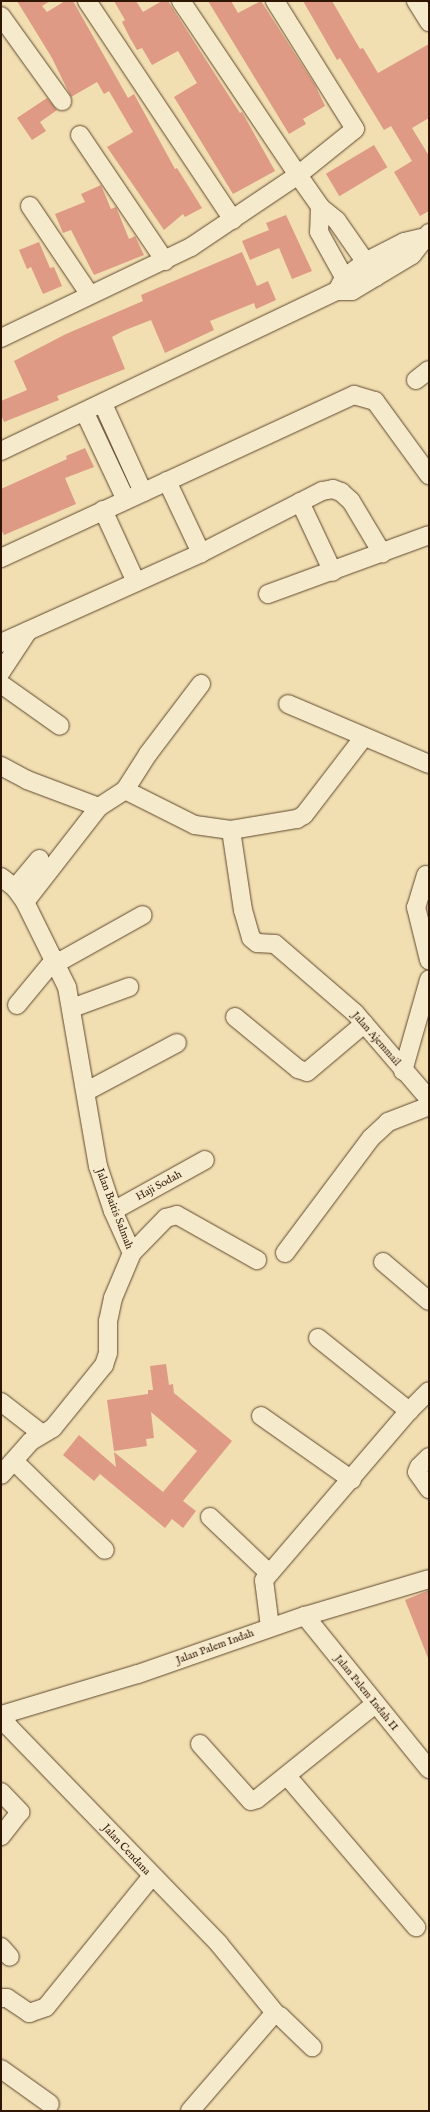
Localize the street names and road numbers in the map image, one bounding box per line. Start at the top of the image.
street label: Jalan Ajemmail [349,1009,403,1069]
street label: Jalan Baitis Salmah [93,1167,135,1251]
street label: Haji Sodah [134,1168,184,1204]
street label: Jalan Palem Indah [174,1627,256,1667]
street label: Jalan Palem Indah II [331,1652,401,1734]
street label: Jalan Cendana [99,1822,153,1878]

